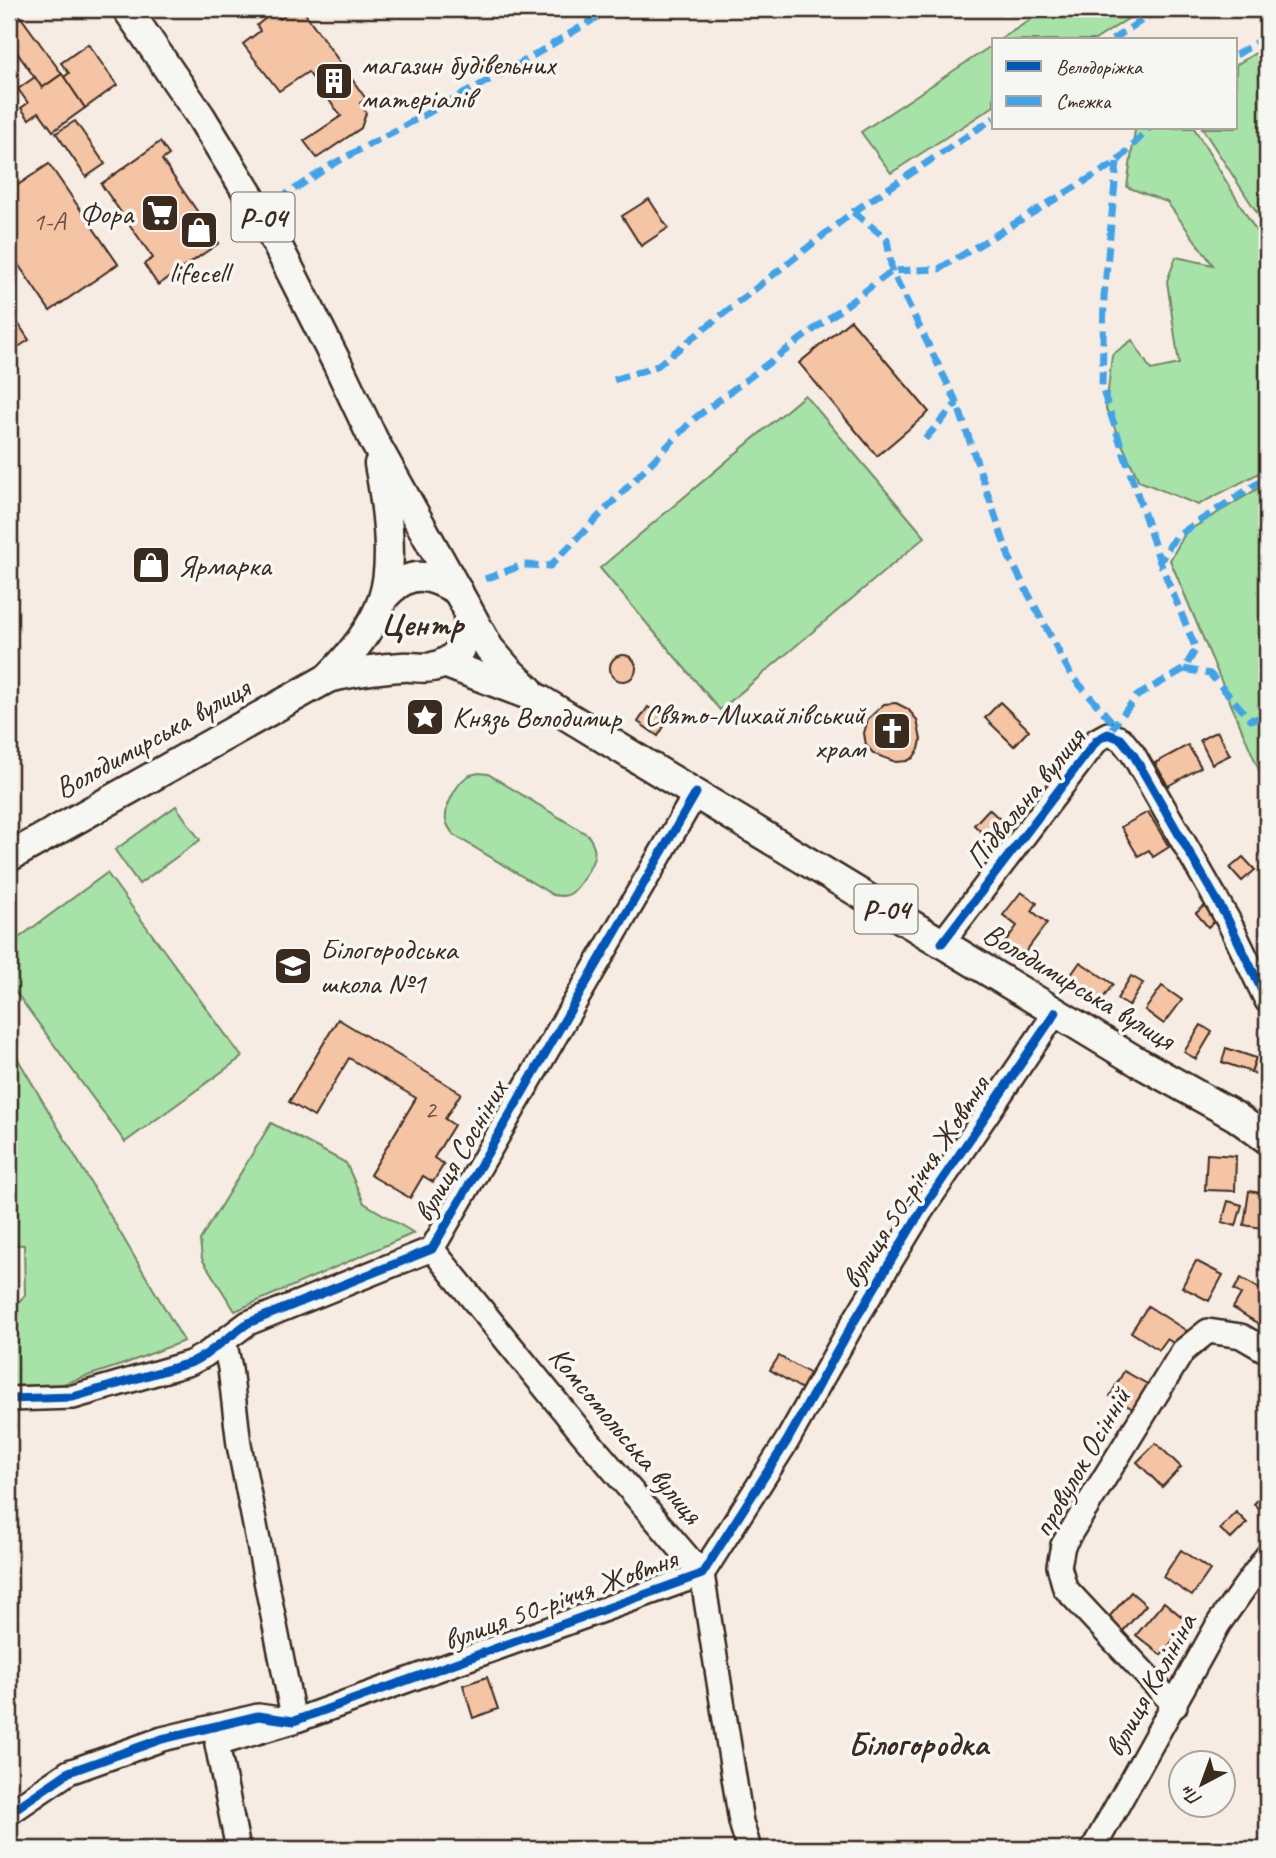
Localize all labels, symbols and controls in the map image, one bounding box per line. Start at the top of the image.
legend [992,38,1238,130]
place label: магазин будівельних матеріалів [361,45,558,117]
text: Велодоріжка [1056,54,1144,80]
building icon: магазин будівельних матеріалів [313,60,355,102]
text: Стежка [1056,88,1112,114]
supermarket icon: Фора [139,192,181,234]
road number: Р-04 [232,192,294,242]
place label: Фора [79,194,135,232]
house number: 1-А [32,205,68,238]
shop icon: lifecell [178,209,220,251]
place label: lifecell [169,253,234,291]
shop icon: Ярмарка [130,544,172,586]
place label: Ярмарка [178,546,273,584]
district label: Центр [380,603,466,645]
street label: Володимирська вулиця [48,668,258,807]
place label: Свято-Михайлівський храм [644,695,867,767]
place icon: Князь Володимир [404,696,446,738]
place label: Князь Володимир [452,698,623,736]
church icon: Свято-Михайлівський храм [871,710,913,752]
street label: Підвальна вулиця [957,718,1095,876]
road number: Р-04 [854,884,917,934]
street label: Володимирська вулиця [976,914,1184,1059]
place label: Білогородська школа №1 [320,930,459,1002]
school or university icon: Білогородська школа №1 [272,945,314,987]
street label: вулиця 50-річчя Жовтня [832,1066,999,1295]
street label: вулиця Сосніних [404,1071,517,1229]
house number: 2 [424,1093,438,1126]
street label: Комсомольська вулиця [541,1338,712,1532]
street label: провулок Осінній [1023,1379,1140,1544]
street label: вулиця 50-річчя Жовтня [438,1538,684,1659]
street label: вулиця Калініна [1095,1605,1206,1763]
district label: Білогородка [848,1723,990,1765]
north arrow [1168,1750,1238,1820]
text: Пн [1175,1779,1207,1812]

